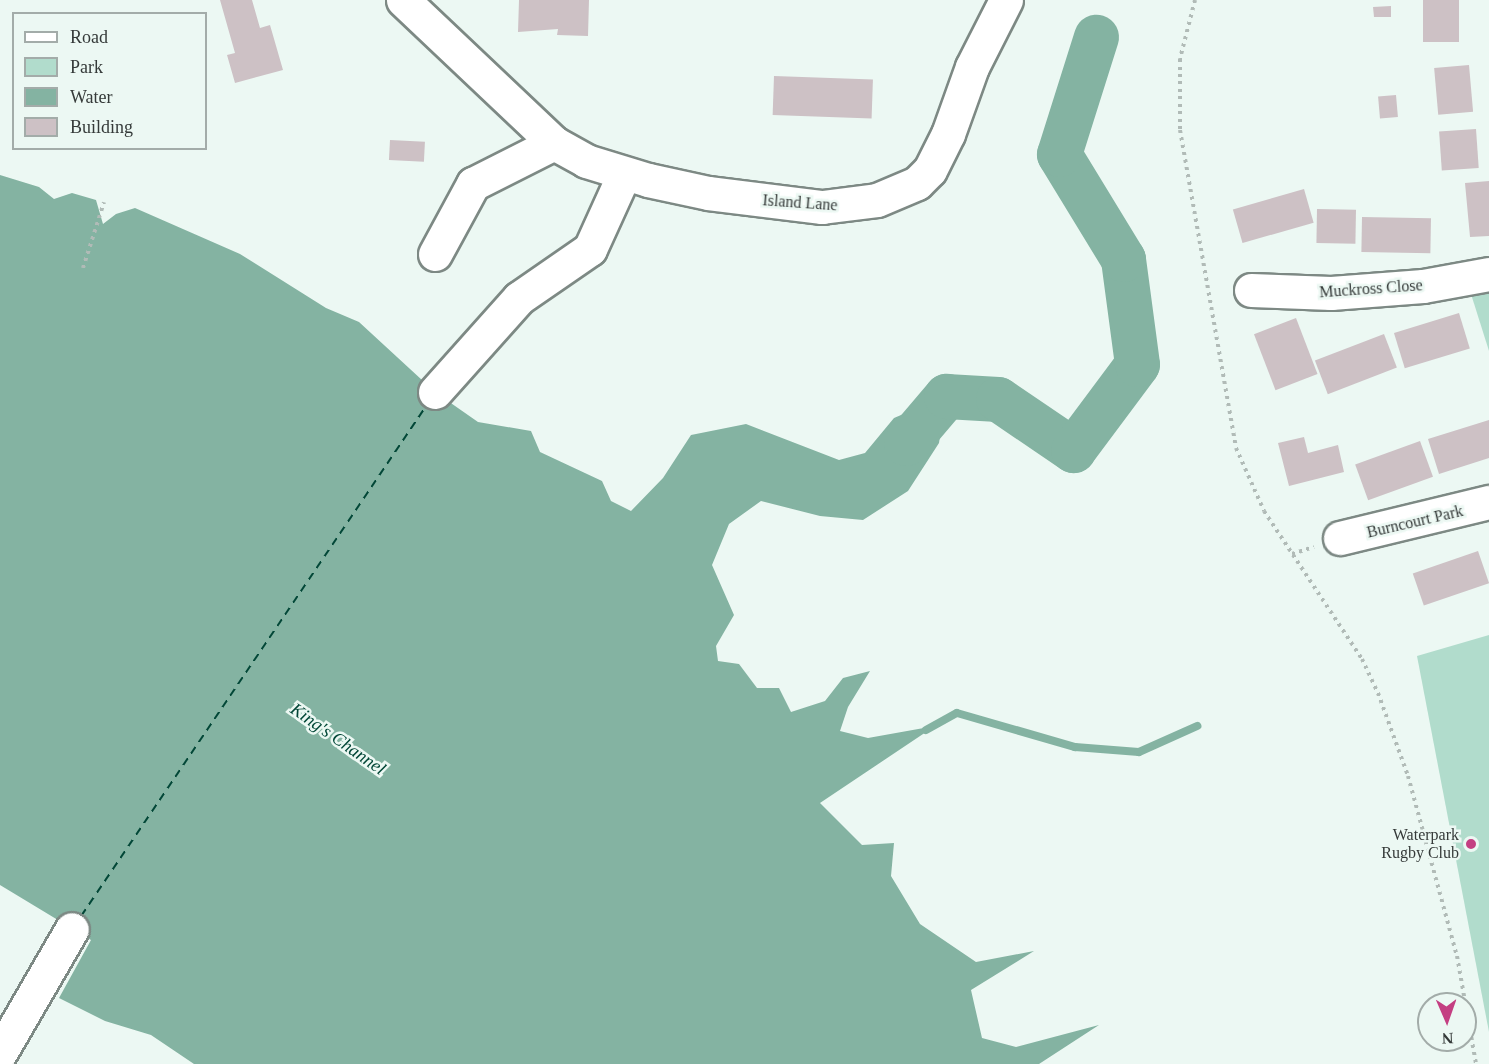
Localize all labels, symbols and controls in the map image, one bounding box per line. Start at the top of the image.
legend [12,12,207,150]
text: Road [70,27,108,47]
text: Park [70,57,103,77]
text: Water [70,87,113,107]
text: Building [70,117,133,137]
street label: Island Lane [762,191,838,215]
street label: Muckross Close [1319,276,1423,302]
street label: Burncourt Park [1365,502,1465,542]
water label: King's Channel [286,698,390,780]
place label: Waterpark Rugby Club [1381,825,1459,863]
marker: Waterpark Rugby Club [1464,837,1478,851]
north arrow [1417,992,1477,1052]
text: N [1442,1030,1454,1047]

